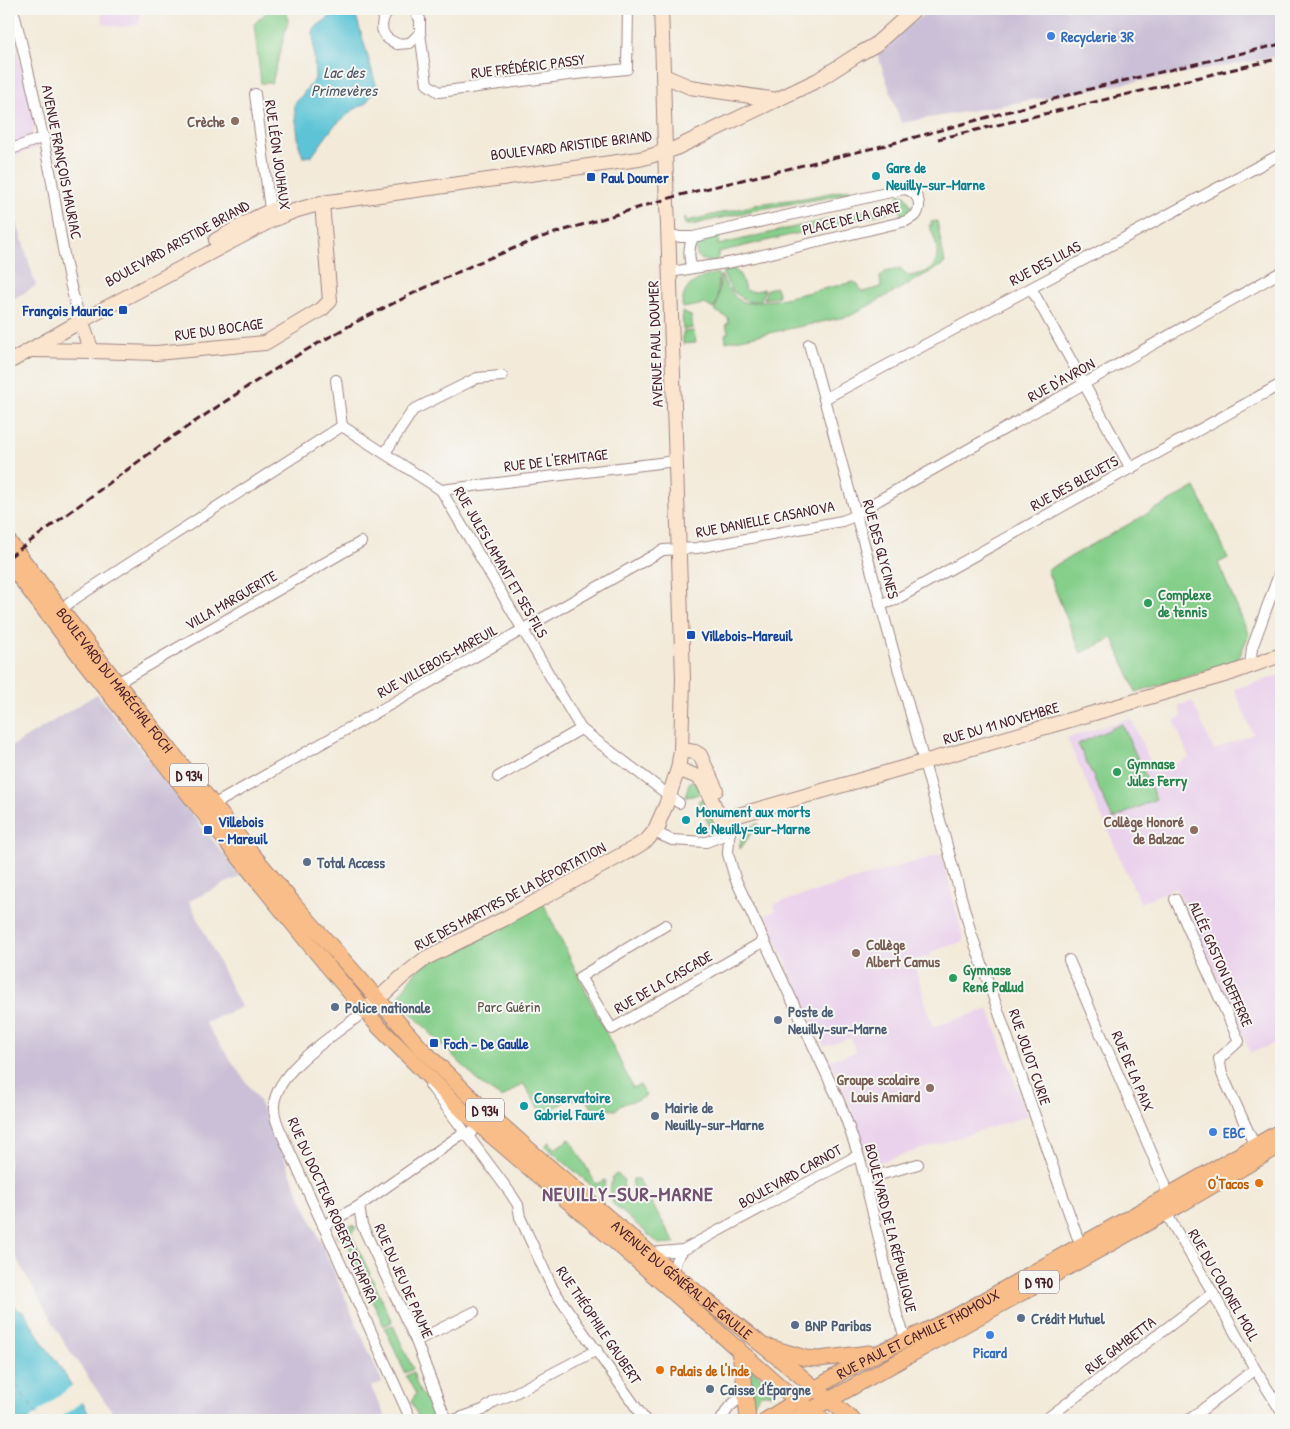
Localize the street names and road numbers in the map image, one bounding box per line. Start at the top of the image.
street label: RUE FRÉDÉRIC PASSY [470,49,587,83]
street label: AVENUE FRANÇOIS MAURIAC [37,83,87,241]
street label: RUE LÉON JOUHAUX [260,99,296,211]
street label: BOULEVARD ARISTIDE BRIAND [489,125,654,165]
street label: BOULEVARD ARISTIDE BRIAND [101,194,254,292]
street label: PLACE DE LA GARE [800,196,902,240]
street label: RUE DES LILAS [1006,235,1085,291]
street label: AVENUE PAUL DOUMER [642,280,668,408]
street label: RUE DU BOCAGE [173,312,265,346]
street label: RUE D'AVRON [1024,353,1098,407]
street label: RUE DE L'ERMITAGE [503,443,609,477]
street label: RUE DES BLEUETS [1026,450,1122,516]
street label: RUE JULES LAMANT ET SES FILS [449,482,553,642]
street label: RUE DANIELLE CASANOVA [694,495,837,543]
street label: RUE DES GLYCINES [858,497,904,601]
street label: VILLA MARGUERITE [181,565,281,635]
street label: BOULEVARD DU MARÉCHAL FOCH [52,603,179,757]
street label: RUE VILLEBOIS-MAREUIL [373,619,501,703]
street label: RUE DU 11 NOVEMBRE [941,696,1062,750]
road number: D 934 [170,764,208,786]
street label: RUE DES MARTYRS DE LA DÉPORTATION [411,836,609,955]
street label: ALLÉE GASTON DEFFERRE [1184,898,1258,1030]
street label: RUE DE LA CASCADE [610,945,716,1019]
street label: RUE JOLIOT CURIE [1004,1006,1056,1108]
street label: RUE DE LA PAIX [1107,1027,1159,1115]
road number: D 934 [466,1098,504,1122]
street label: RUE DU DOCTEUR ROBERT SCHAPIRA [283,1114,384,1307]
street label: BOULEVARD CARNOT [735,1138,846,1213]
street label: BOULEVARD DE LA RÉPUBLIQUE [860,1141,922,1315]
street label: AVENUE DU GÉNÉRAL DE GAULLE [607,1215,758,1344]
street label: RUE DU JEU DE PAUME [369,1220,439,1342]
street label: RUE DU COLONEL MOLL [1183,1225,1265,1345]
street label: RUE THÉOPHILE GAUBERT [552,1262,647,1389]
road number: D 970 [1019,1270,1059,1294]
street label: RUE PAUL ET CAMILLE THOMOUX [832,1283,1003,1384]
street label: RUE GAMBETTA [1080,1311,1160,1379]

